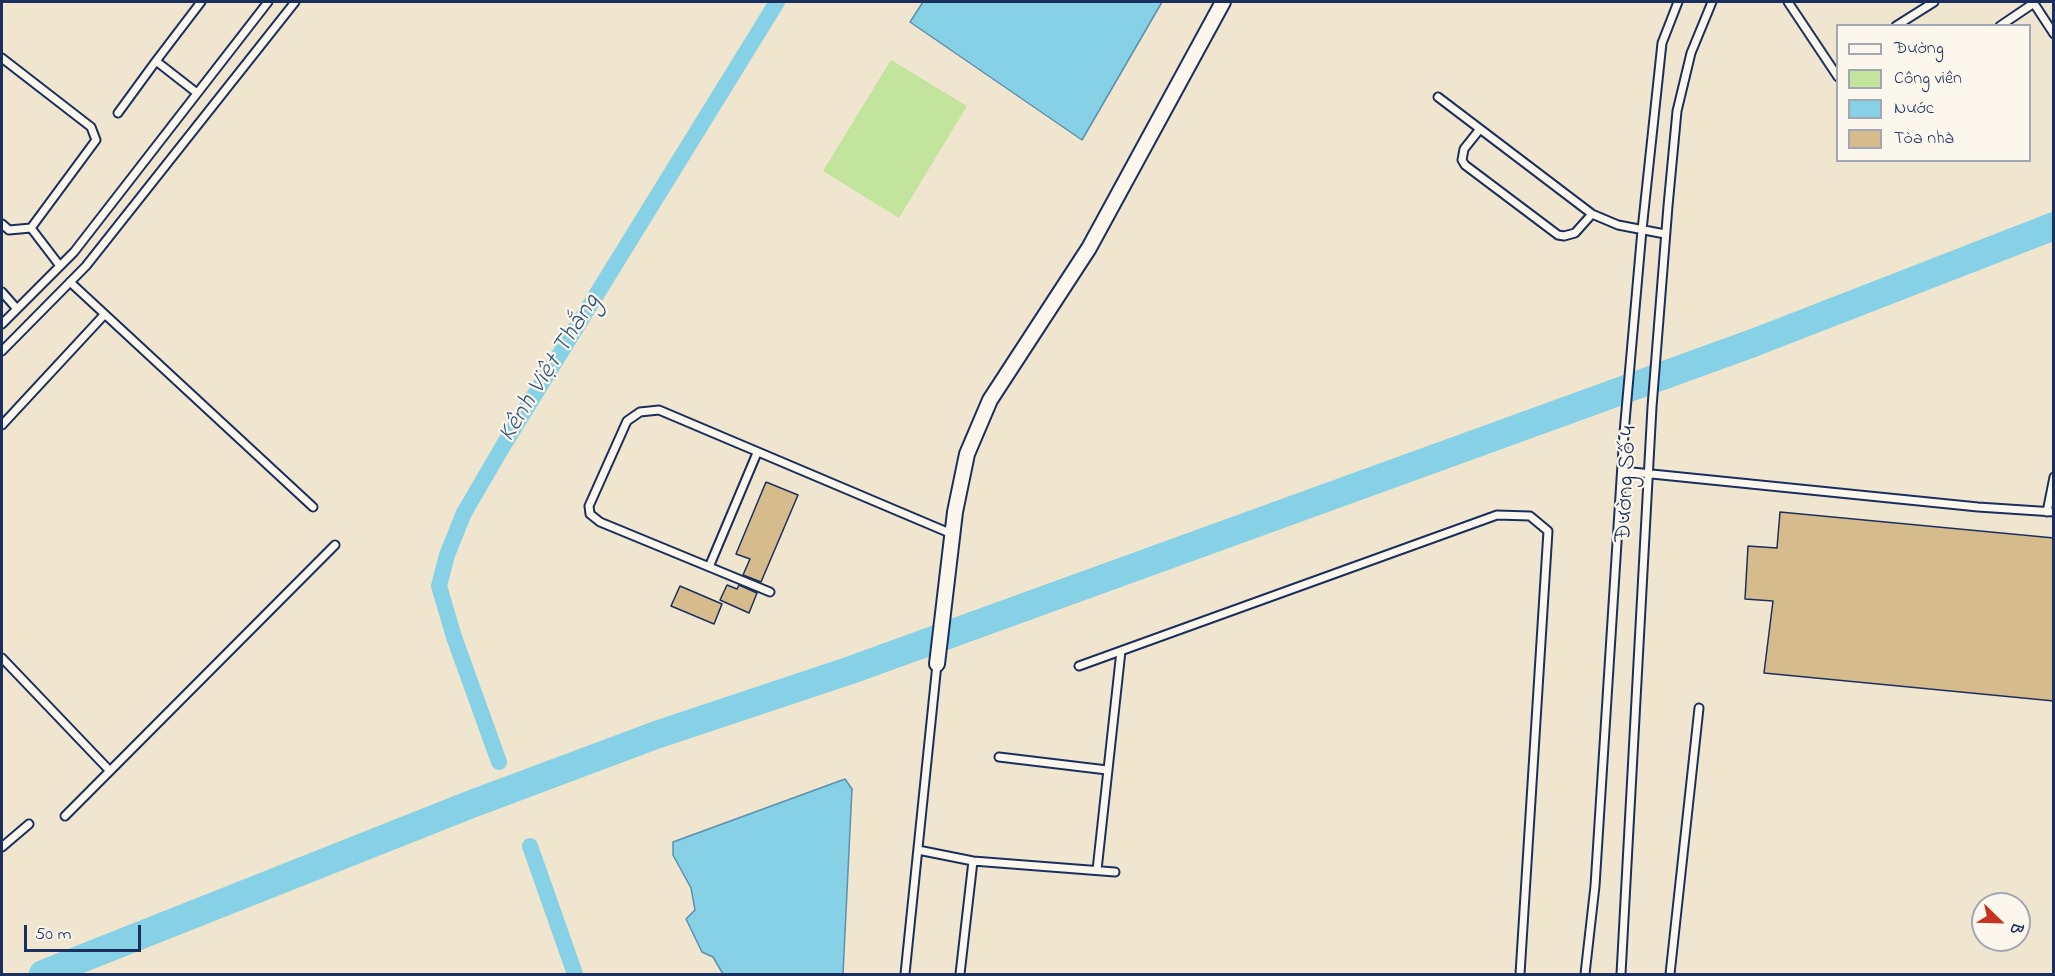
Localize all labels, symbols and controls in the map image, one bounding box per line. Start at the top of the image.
legend [1836,24,2031,162]
text: Đường [1894,36,1944,62]
text: Công viên [1894,66,1962,92]
text: Nước [1894,96,1934,122]
text: Tòa nhà [1894,126,1954,152]
water label: Kênh Việt Thắng [493,289,609,449]
street label: Đường Số 4 [1611,425,1645,543]
north arrow [1971,892,2031,952]
scale bar [27,913,144,951]
text: B [2003,919,2029,938]
text: 50 m [35,922,72,948]

